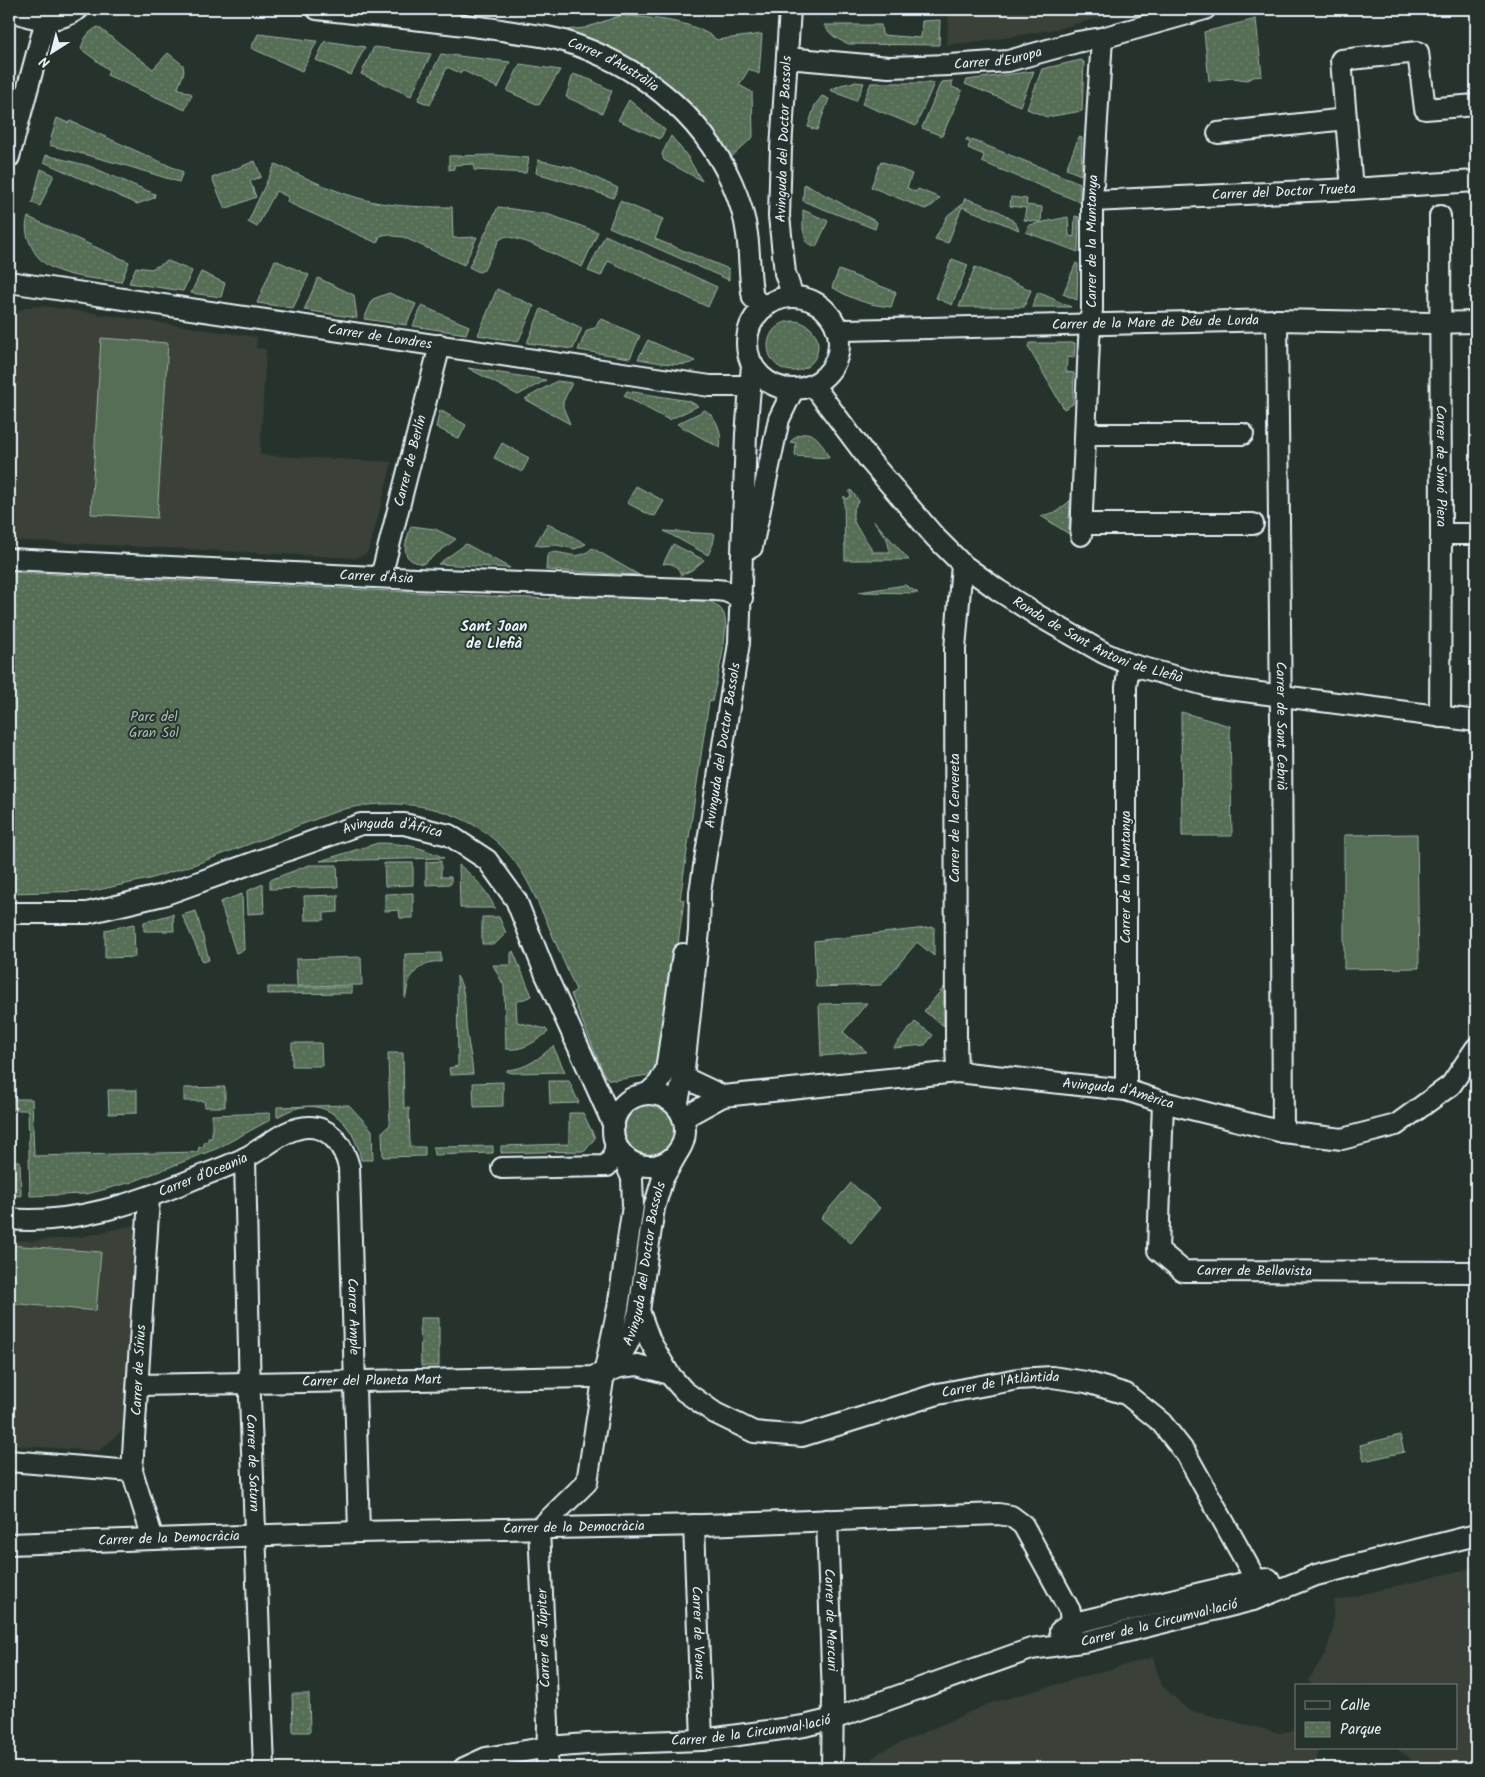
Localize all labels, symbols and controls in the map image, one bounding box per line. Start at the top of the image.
north arrow [28,28,78,78]
street label: Carrer d'Austràlia [564,32,664,98]
street label: Carrer d'Europa [953,41,1045,76]
text: N [35,50,55,73]
street label: Avinguda del Doctor Bassols [770,55,798,223]
street label: Carrer de la Muntanya [1081,174,1105,308]
street label: Carrer del Doctor Trueta [1211,178,1356,206]
street label: Carrer de la Mare de Déu de Lorda [1052,309,1259,336]
street label: Carrer de Londres [326,318,434,356]
street label: Carrer de Simó Piera [1430,405,1452,527]
street label: Carrer de Berlín [388,412,433,509]
street label: Carrer d'Àsia [339,564,414,590]
street label: Ronda de Sant Antoni de Llefià [1008,591,1186,689]
district label: Sant Joan de Llefià [461,615,527,656]
street label: Avinguda del Doctor Bassols [699,661,747,829]
street label: Carrer de Sant Cebrià [1269,661,1292,791]
park label: Parc del Gran Sol [129,706,180,744]
street label: Carrer de la Cervereta [944,753,966,883]
street label: Carrer de la Muntanya [1115,810,1137,944]
street label: Avinguda d'Àfrica [339,813,445,844]
street label: Avinguda d'Amèrica [1062,1072,1176,1115]
street label: Carrer d'Oceania [155,1147,252,1203]
street label: Avinguda del Doctor Bassols [617,1179,672,1350]
street label: Carrer de Bellavista [1196,1260,1312,1282]
street label: Carrer Ample [341,1278,365,1356]
street label: Carrer de Sírius [126,1324,152,1416]
street label: Carrer de l'Atlàntida [940,1366,1061,1404]
street label: Carrer del Planeta Mart [302,1369,443,1393]
street label: Carrer de Saturn [240,1413,265,1512]
street label: Carrer de la Democràcia [503,1515,645,1540]
street label: Carrer de la Democràcia [98,1525,240,1552]
street label: Carrer de Mercuri [818,1568,843,1672]
street label: Carrer de Venus [685,1586,711,1680]
street label: Carrer de Júpiter [531,1587,557,1688]
street label: Carrer de la Circumval·lació [1079,1593,1241,1653]
legend [1295,1684,1458,1750]
text: Calle [1340,1694,1370,1718]
street label: Carrer de la Circumval·lació [671,1709,834,1752]
text: Parque [1340,1718,1381,1742]

